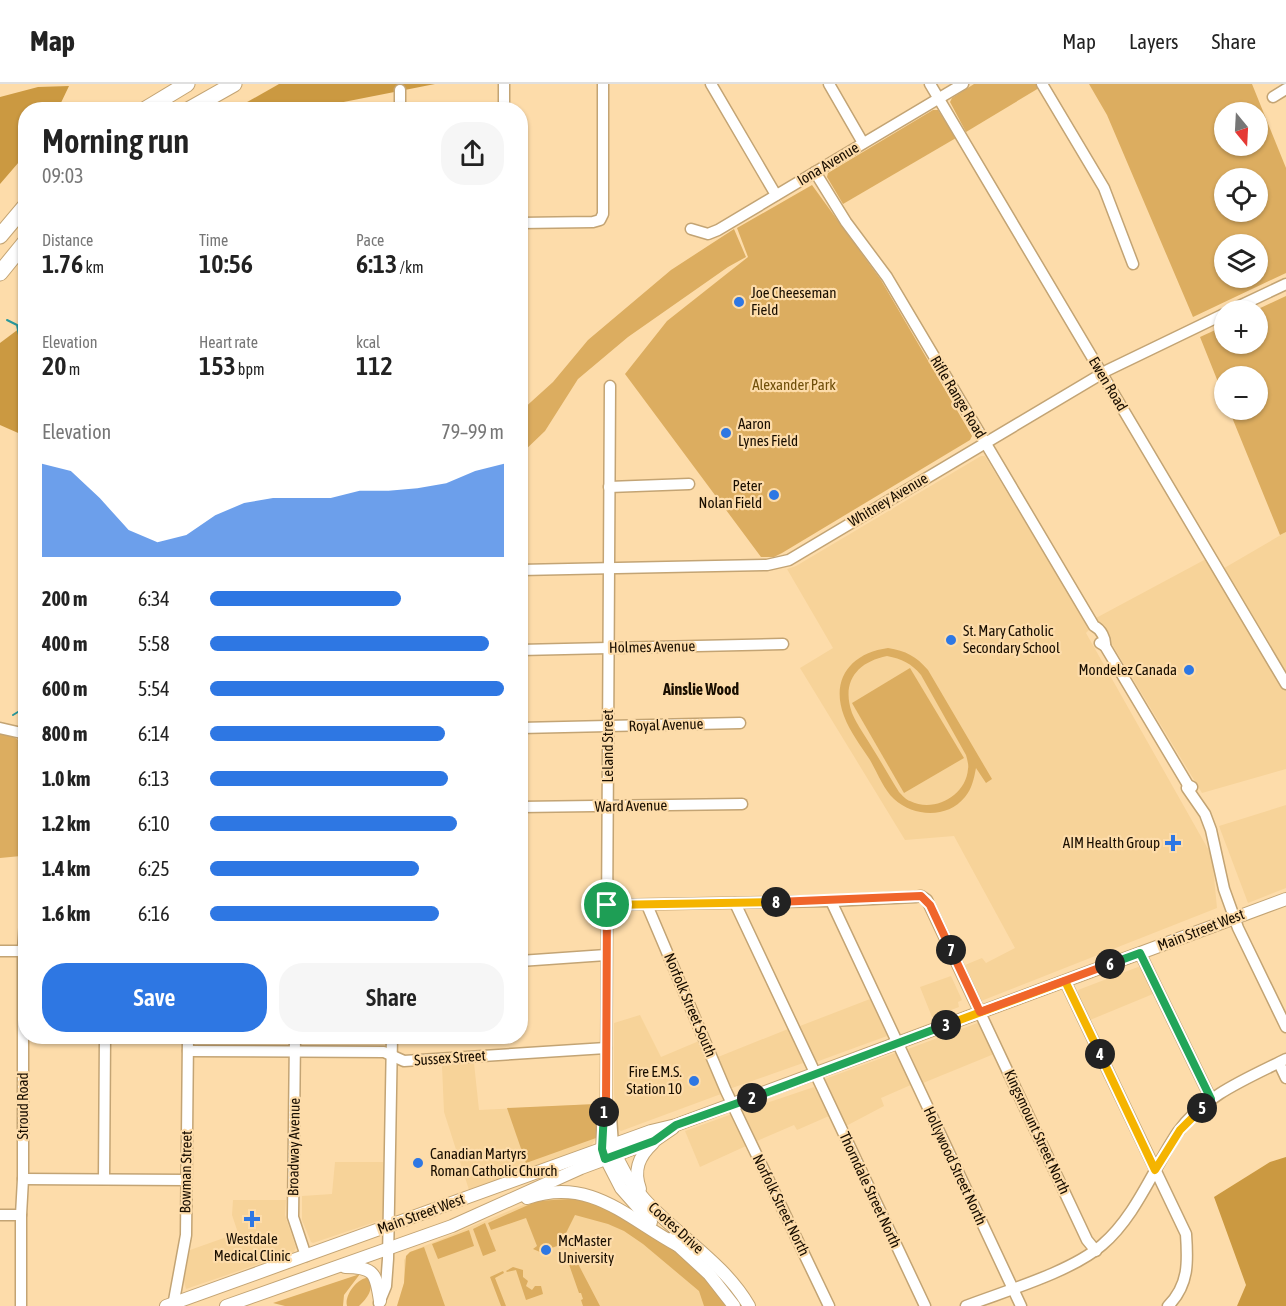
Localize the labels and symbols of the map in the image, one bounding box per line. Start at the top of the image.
north arrow [1214,102,1268,156]
street label: Iona Avenue [794,138,862,189]
place label: Joe Cheeseman Field [751,284,836,318]
marker: Joe Cheeseman Field [732,295,746,309]
street label: Rifle Range Road [927,352,990,441]
street label: Ewen Road [1086,354,1131,414]
park label: Alexander Park [752,376,836,393]
place label: Aaron Lynes Field [738,415,798,449]
marker: Aaron Lynes Field [719,426,733,440]
street label: Whitney Avenue [845,469,931,530]
place label: Peter Nolan Field [699,477,763,511]
marker: Peter Nolan Field [767,488,781,502]
place label: St. Mary Catholic Secondary School [963,622,1060,656]
marker: St. Mary Catholic Secondary School [944,633,958,647]
street label: Holmes Avenue [609,637,695,656]
place label: Mondelez Canada [1079,661,1177,678]
marker: Mondelez Canada [1182,663,1196,677]
district label: Ainslie Wood [662,680,739,698]
street label: Leland Street [599,710,616,782]
street label: Royal Avenue [628,715,704,734]
street label: Ward Avenue [595,796,668,815]
place label: AIM Health Group [1063,834,1160,851]
marker: AIM Health Group [1164,834,1182,852]
pin [581,879,632,930]
pin: 8 [761,887,791,917]
street label: Main Street West [1155,905,1247,954]
pin: 7 [936,935,966,965]
pin: 6 [1095,949,1125,979]
street label: Norfolk Street South [661,950,720,1059]
pin: 3 [931,1010,961,1040]
pin: 4 [1085,1039,1115,1069]
street label: Sussex Street [414,1047,486,1068]
place label: Fire E.M.S. Station 10 [626,1063,682,1097]
street label: Kingsmount Street North [1001,1067,1074,1197]
street label: Stroud Road [14,1072,31,1140]
marker: Fire E.M.S. Station 10 [687,1074,701,1088]
pin: 2 [737,1083,767,1113]
pin: 5 [1187,1093,1217,1123]
pin: 1 [589,1097,619,1127]
street label: Broadway Avenue [284,1098,303,1196]
street label: Hollywood Street North [921,1104,990,1228]
street label: Thorndale Street North [836,1129,905,1250]
street label: Bowman Street [176,1130,195,1214]
place label: Canadian Martyrs Roman Catholic Church [430,1145,558,1179]
street label: Norfolk Street North [750,1151,813,1258]
marker: Canadian Martyrs Roman Catholic Church [411,1156,425,1170]
street label: Main Street West [375,1190,467,1237]
street label: Cootes Drive [645,1198,708,1257]
marker: Westdale Medical Clinic [243,1210,261,1228]
place label: Westdale Medical Clinic [214,1230,291,1264]
place label: McMaster University [558,1232,614,1266]
marker: McMaster University [539,1243,553,1257]

